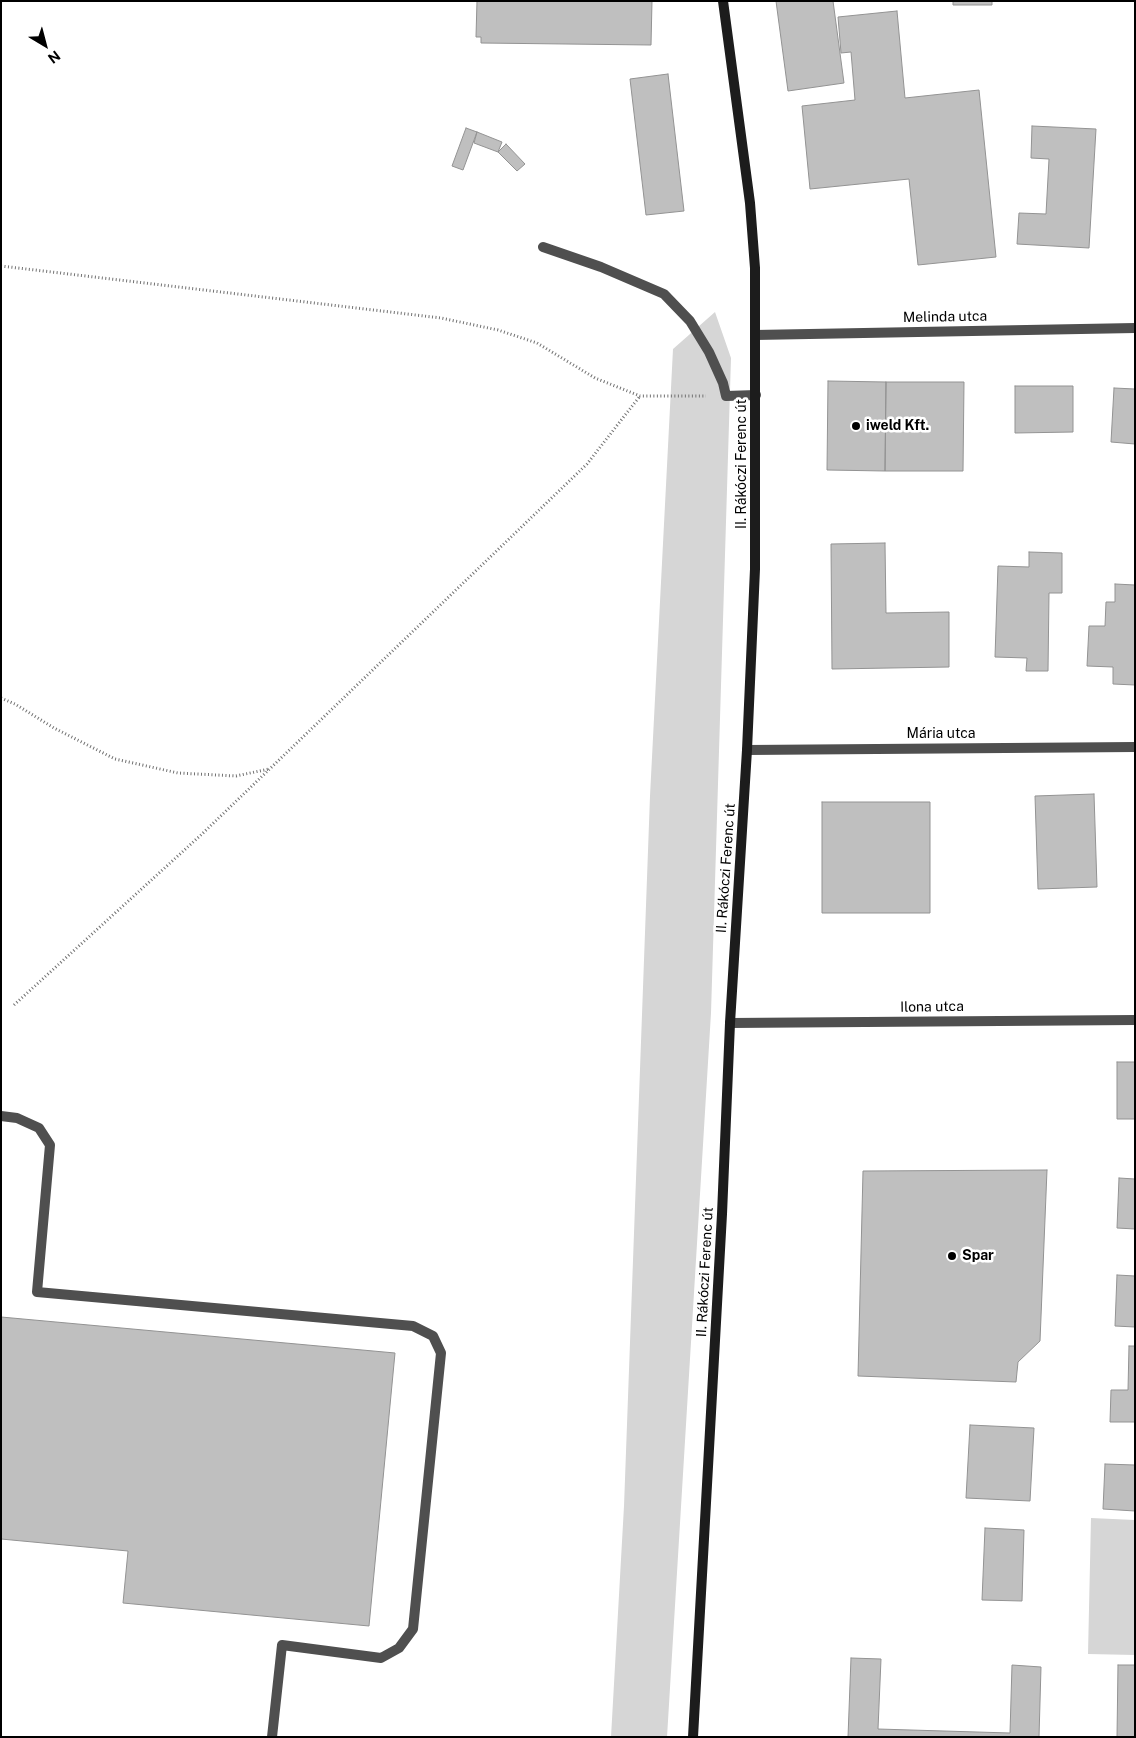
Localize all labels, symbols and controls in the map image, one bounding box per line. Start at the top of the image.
north arrow [20,20,70,70]
text: N [45,47,63,67]
street label: Melinda utca [903,308,987,326]
street label: II. Rákóczi Ferenc út [734,399,750,529]
place label: iweld Kft. [866,418,929,434]
marker: iweld Kft. [850,420,862,432]
street label: Mária utca [907,726,975,742]
street label: II. Rákóczi Ferenc út [713,803,739,933]
street label: Ilona utca [900,998,964,1016]
street label: II. Rákóczi Ferenc út [693,1207,717,1337]
place label: Spar [962,1248,994,1264]
marker: Spar [946,1250,958,1262]

